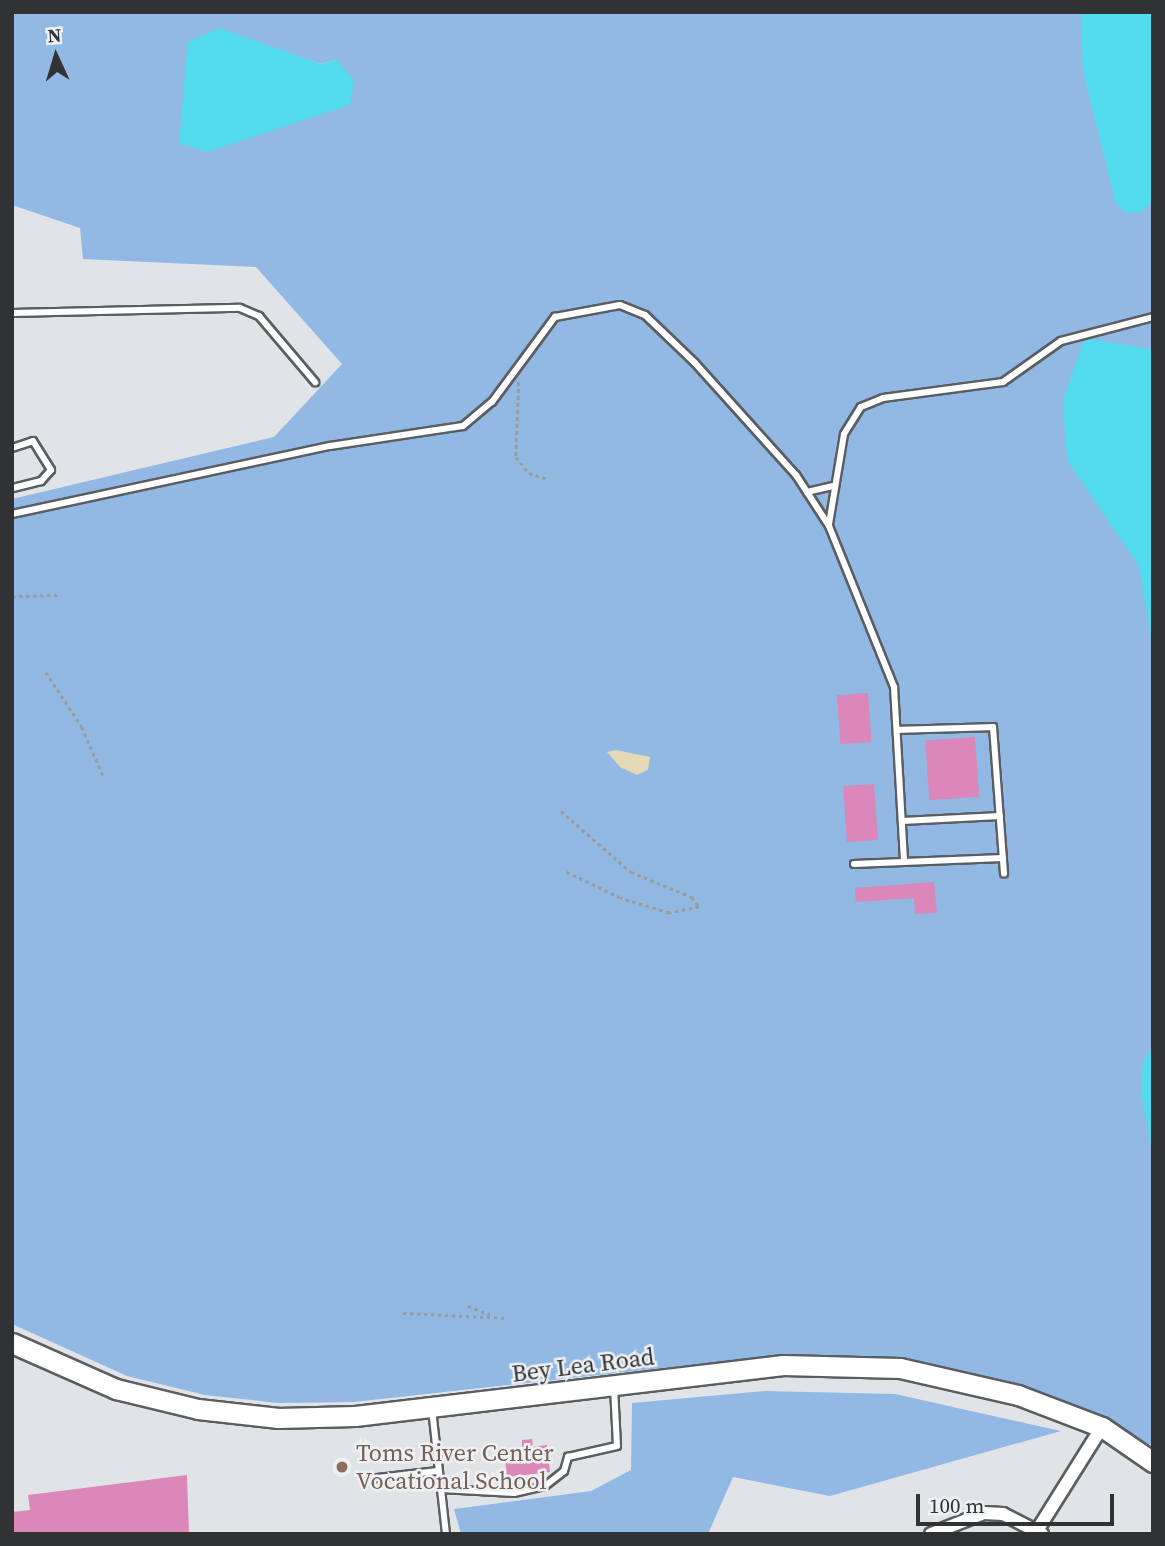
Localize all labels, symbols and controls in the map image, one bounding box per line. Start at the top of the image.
north arrow [21,21,91,91]
text: N [47,22,62,49]
street label: Bey Lea Road [510,1342,656,1388]
place label: Toms River Center Vocational School [356,1439,554,1495]
marker: Toms River Center Vocational School [334,1459,350,1475]
scale bar [920,1480,1118,1524]
text: 100 m [929,1491,984,1520]

